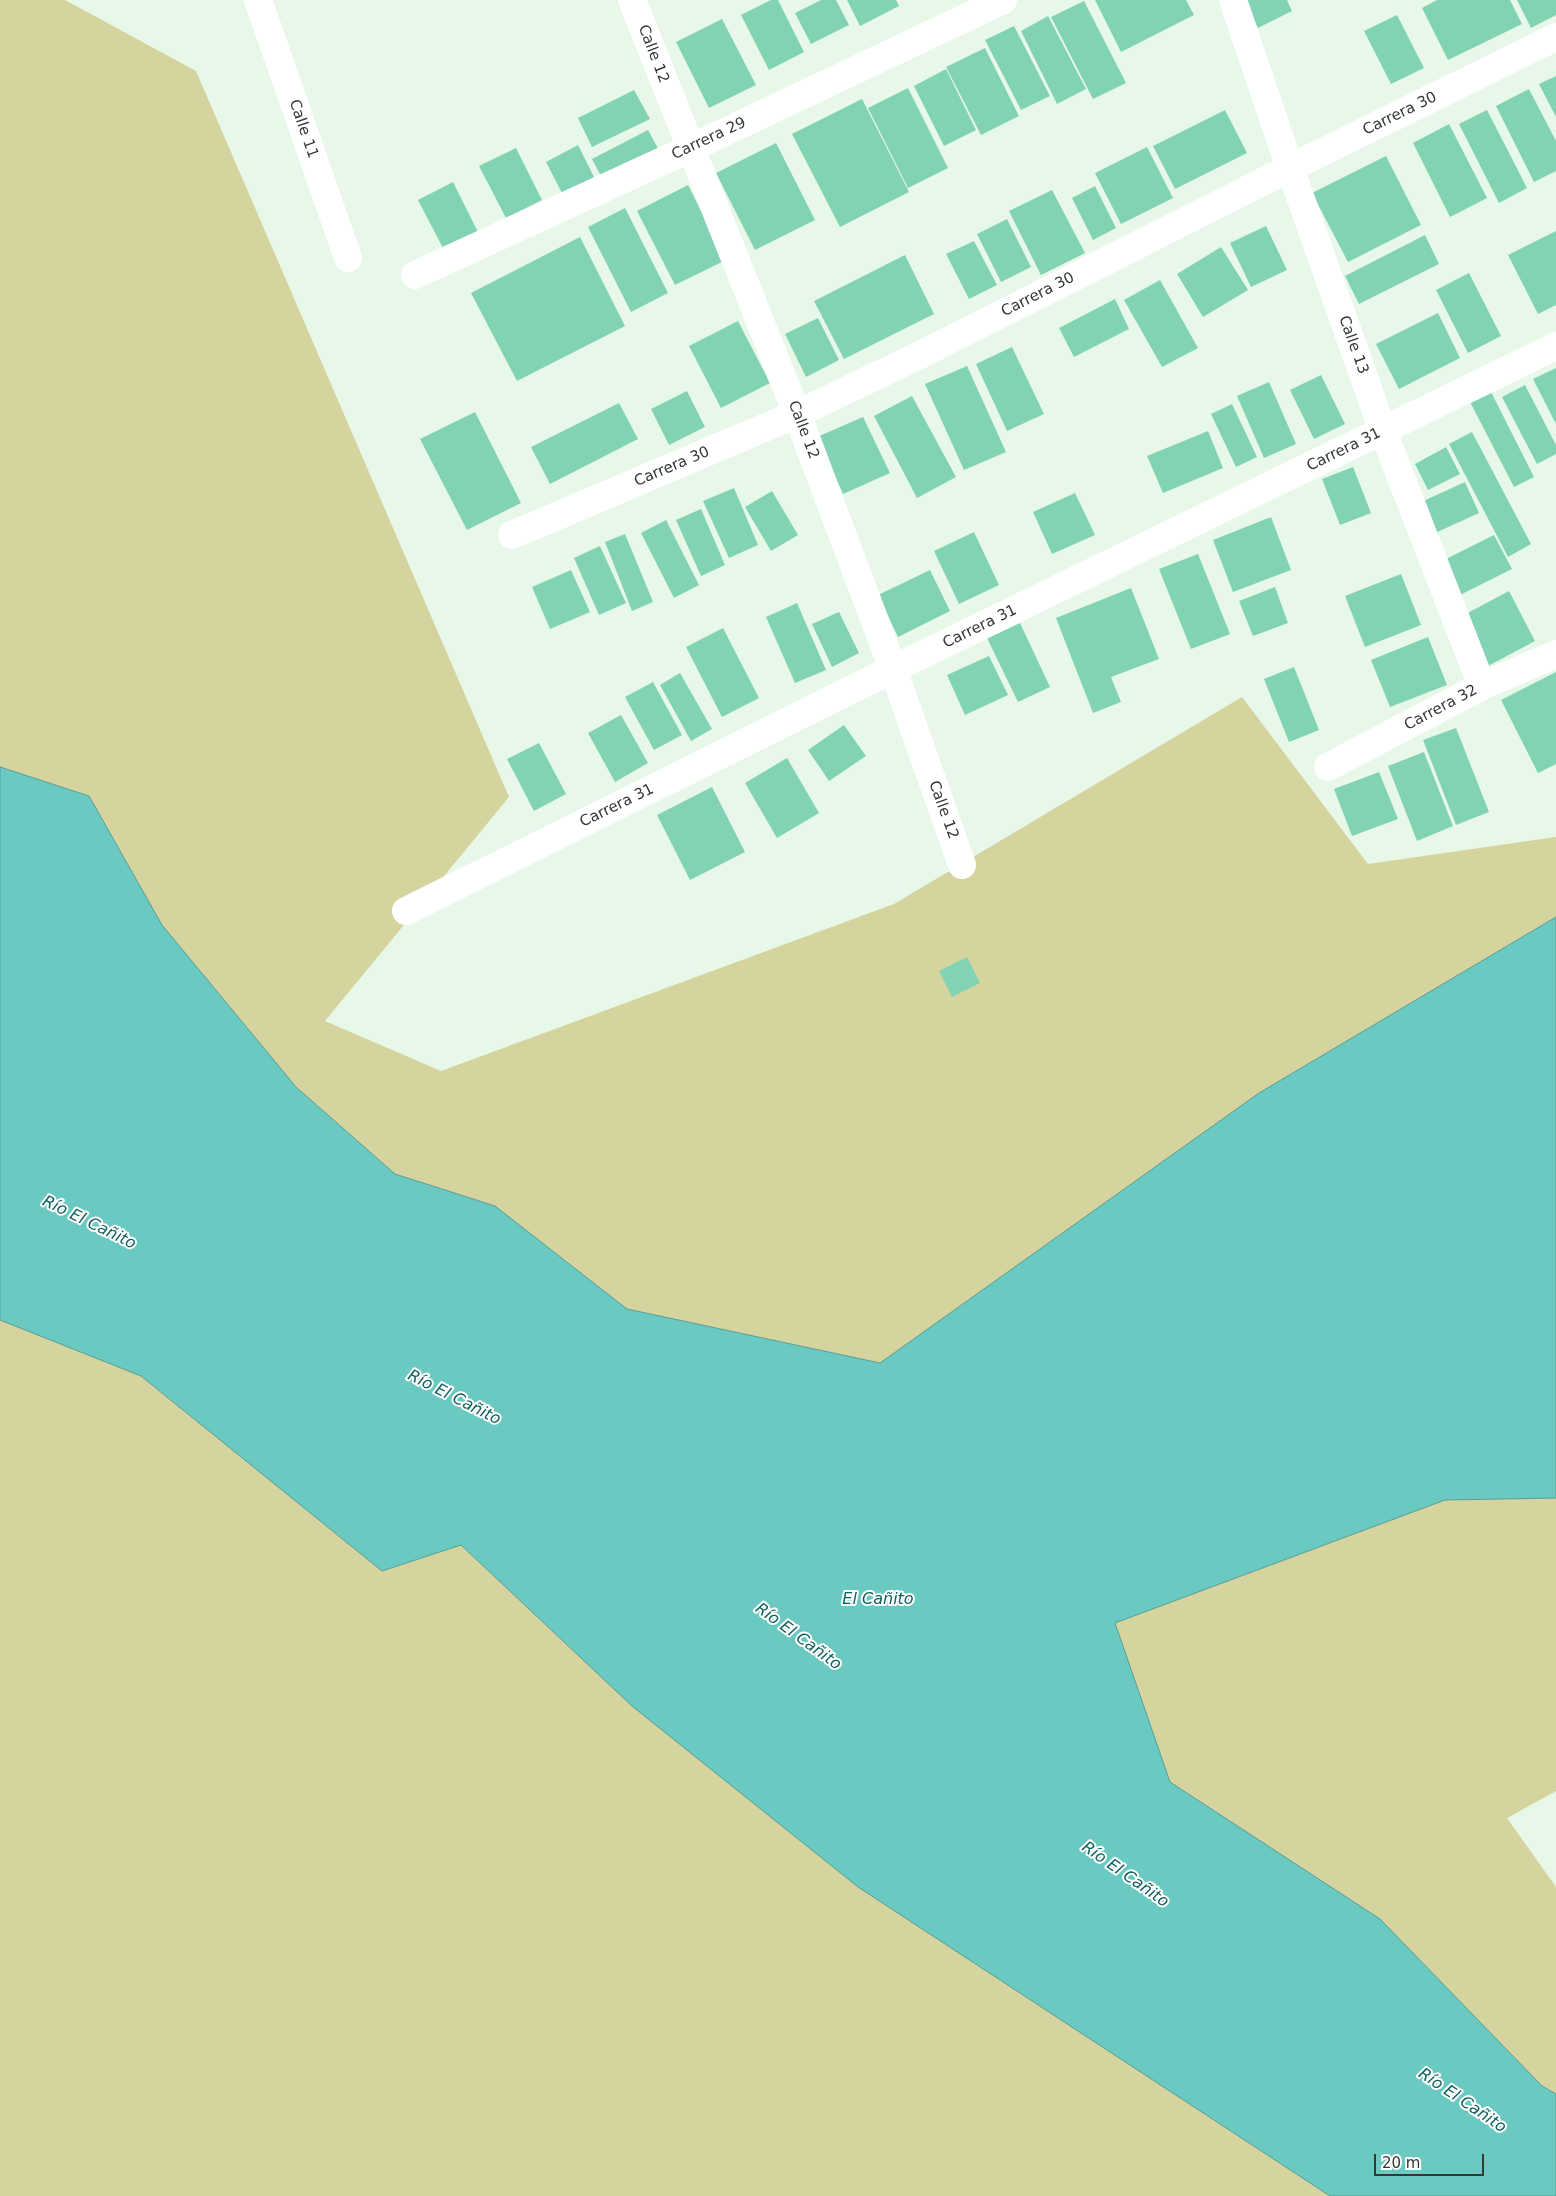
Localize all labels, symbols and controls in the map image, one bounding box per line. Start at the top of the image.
street label: Calle 12 [634,22,672,86]
street label: Carrera 30 [1360,88,1440,140]
street label: Calle 11 [285,97,321,161]
street label: Carrera 29 [669,114,749,164]
street label: Carrera 30 [998,269,1078,321]
street label: Calle 13 [1334,313,1372,377]
street label: Calle 12 [784,398,822,462]
street label: Carrera 31 [1304,424,1384,476]
street label: Carrera 30 [632,443,712,491]
street label: Carrera 31 [940,601,1020,653]
street label: Carrera 32 [1402,681,1480,735]
street label: Calle 12 [924,778,962,842]
street label: Carrera 31 [577,780,657,832]
water label: Río El Cañito [39,1192,139,1254]
water label: Río El Cañito [404,1366,504,1430]
water label: El Cañito [842,1590,914,1610]
water label: Río El Cañito [751,1599,845,1675]
water label: Río El Cañito [1078,1838,1172,1912]
water label: Río El Cañito [1414,2065,1510,2137]
scale bar [1376,2144,1486,2176]
text: 20 m [1382,2154,1420,2172]

